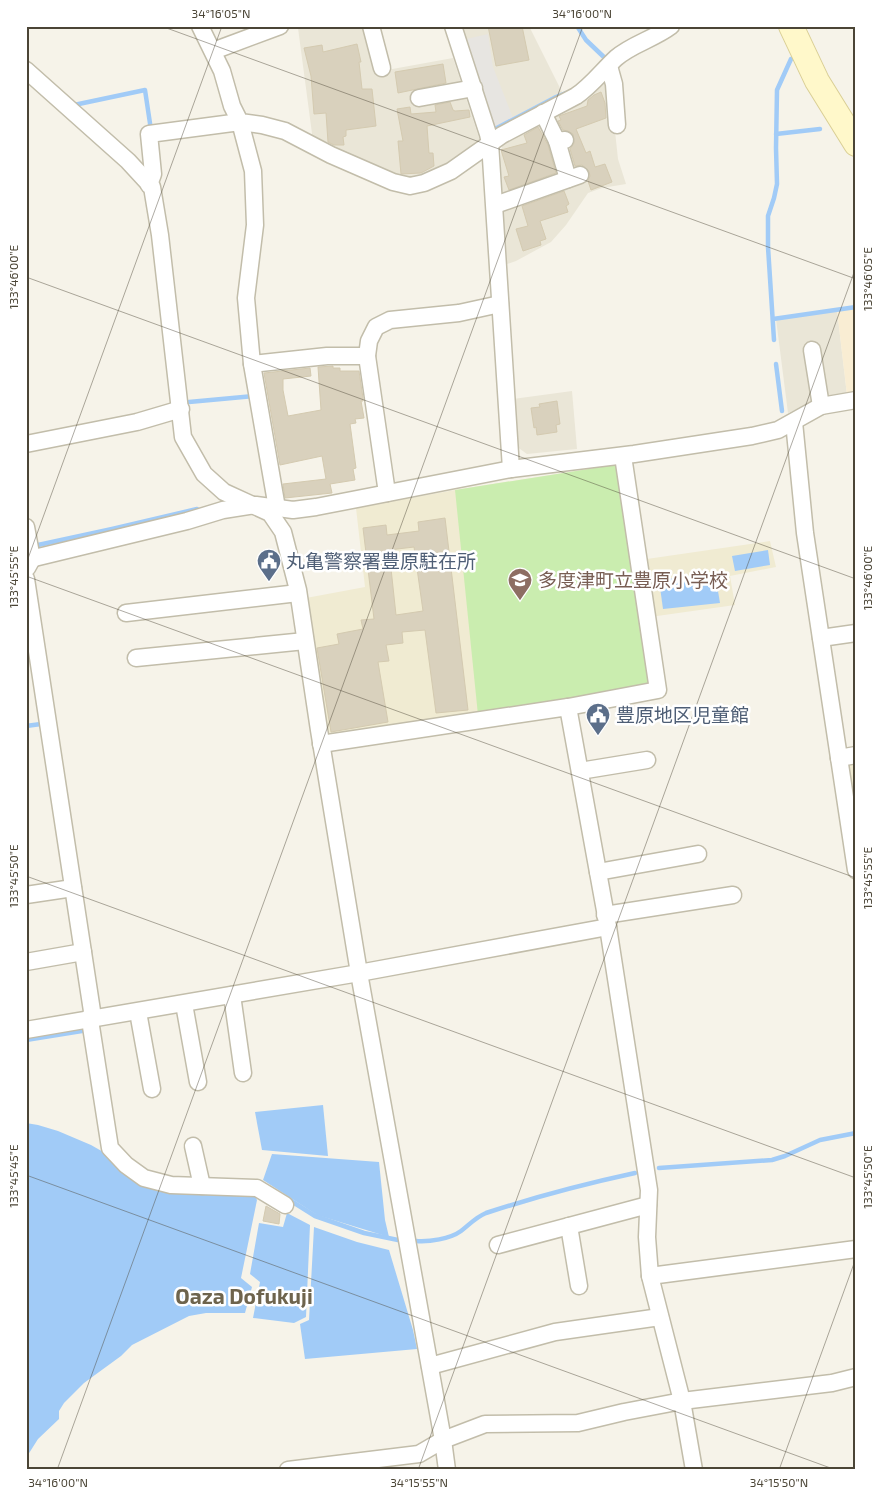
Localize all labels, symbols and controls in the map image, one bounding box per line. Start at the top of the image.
text: 34°16'05"N [192,6,250,20]
text: 34°16'00"N [552,6,612,20]
text: 133°46'00"E [6,244,20,309]
text: 133°46'05"E [860,247,874,311]
text: 133°45'55"E [6,545,20,608]
text: 133°46'00"E [860,545,874,610]
public building icon: 丸亀警察署豊原駐在所 [256,548,282,582]
place label: 丸亀警察署豊原駐在所 [286,549,476,572]
school or university icon: 多度津町立豊原小学校 [507,567,533,601]
place label: 多度津町立豊原小学校 [538,568,728,591]
public building icon: 豊原地区児童館 [585,702,611,736]
place label: 豊原地区児童館 [616,703,749,726]
text: 133°45'50"E [6,844,20,908]
text: 133°45'55"E [860,846,874,909]
text: 133°45'45"E [6,1144,20,1208]
text: 133°45'50"E [860,1145,874,1209]
district label: Oaza Dofukuji [175,1283,313,1308]
text: 34°16'00"N [28,1475,88,1489]
text: 34°15'55"N [390,1475,448,1489]
text: 34°15'50"N [750,1475,808,1489]

